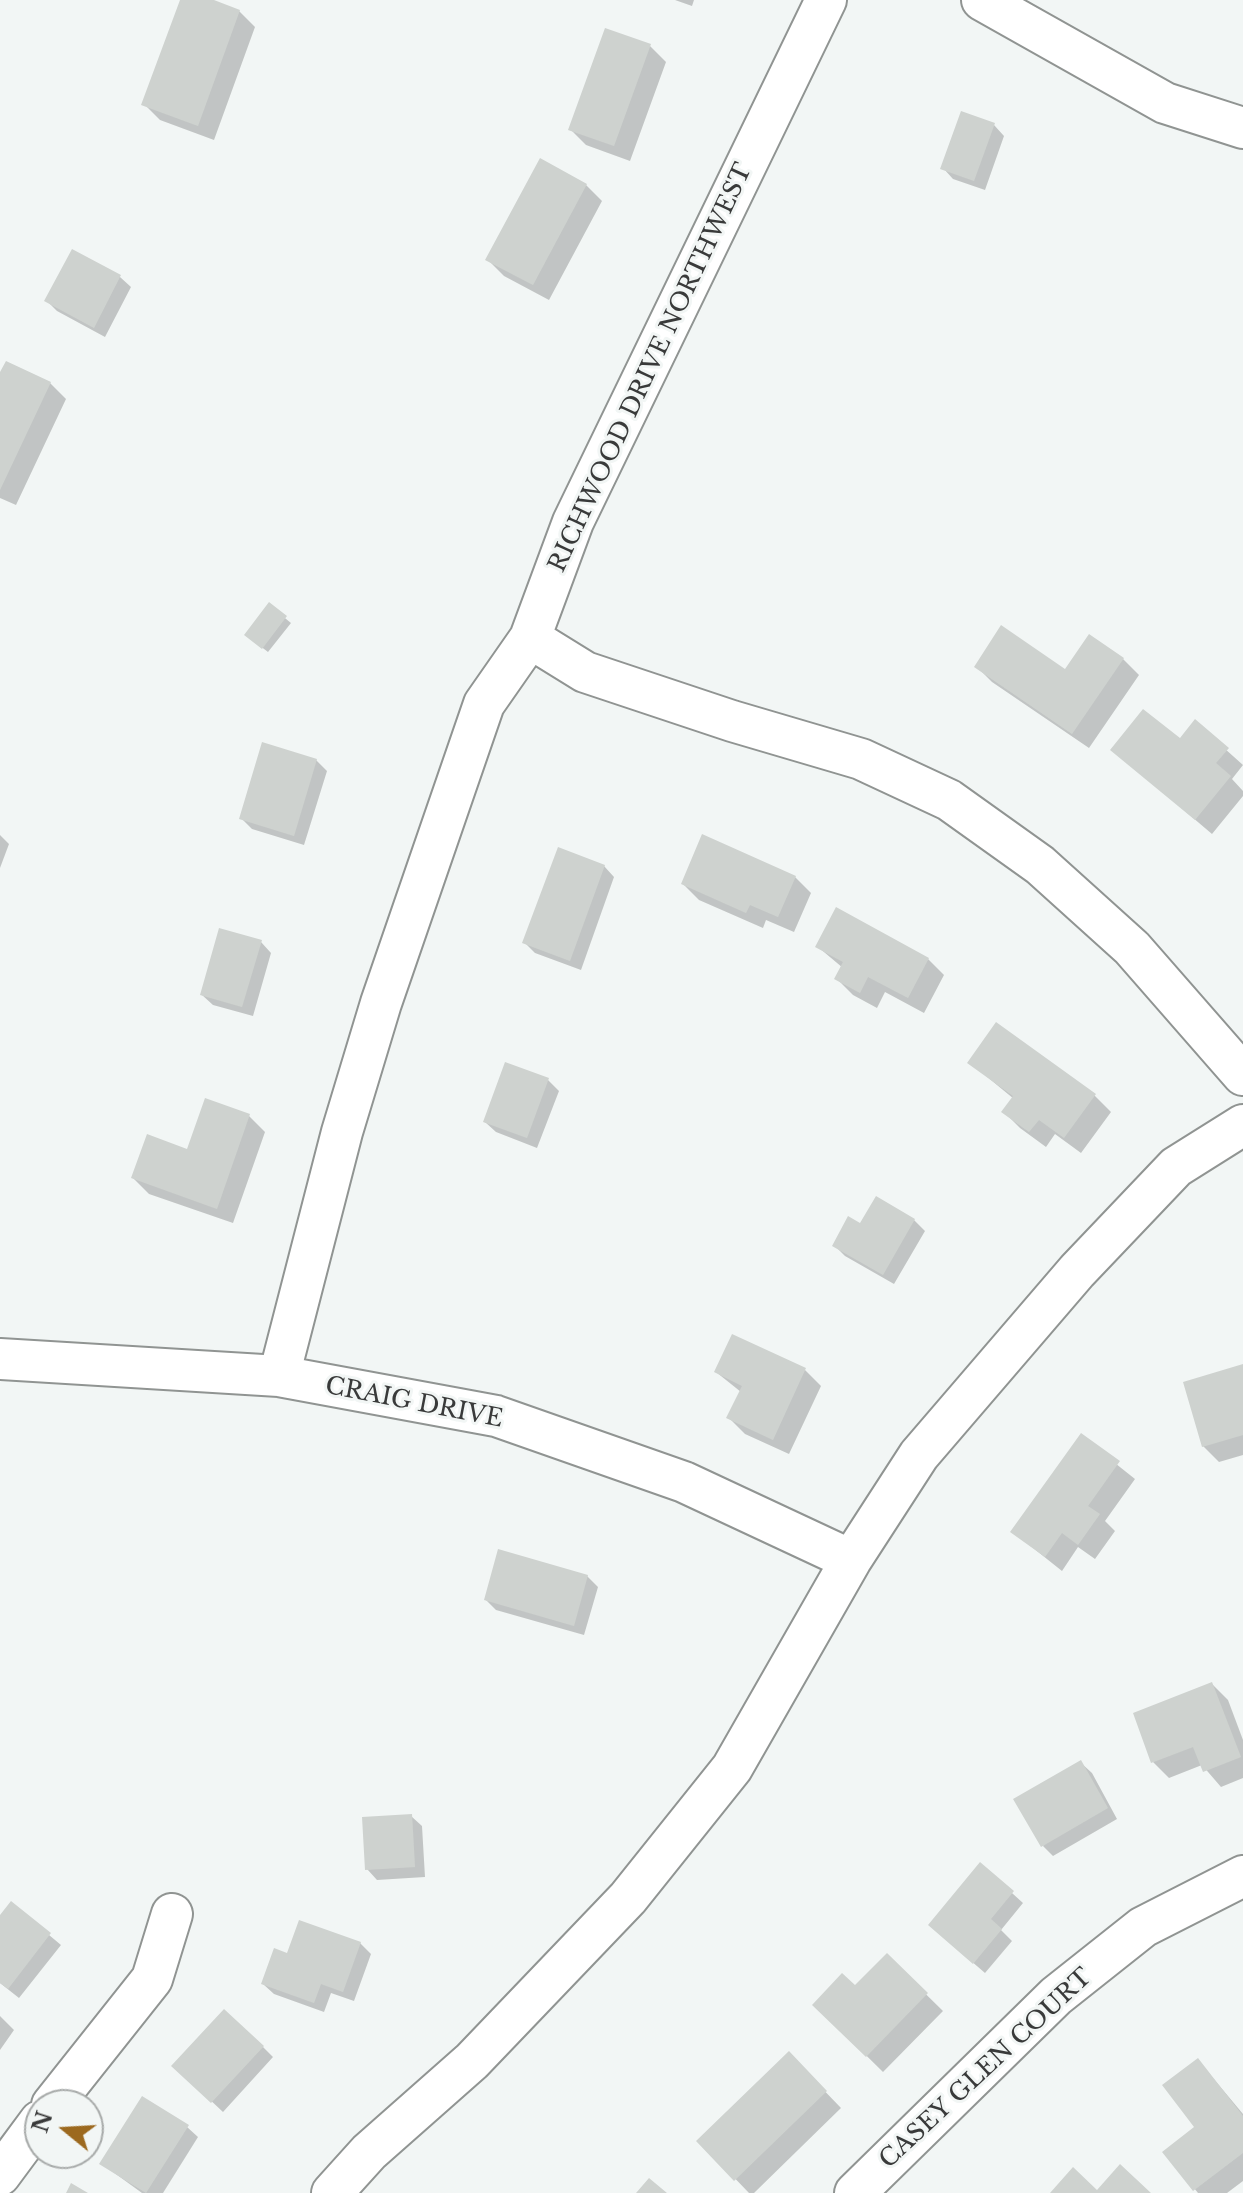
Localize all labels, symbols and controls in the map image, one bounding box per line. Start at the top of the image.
street label: RICHWOOD DRIVE NORTHWEST [543,159,759,577]
street label: CRAIG DRIVE [323,1372,505,1434]
street label: CASEY GLEN COURT [874,1963,1098,2175]
north arrow [24,2089,104,2169]
text: N [27,2108,59,2136]

